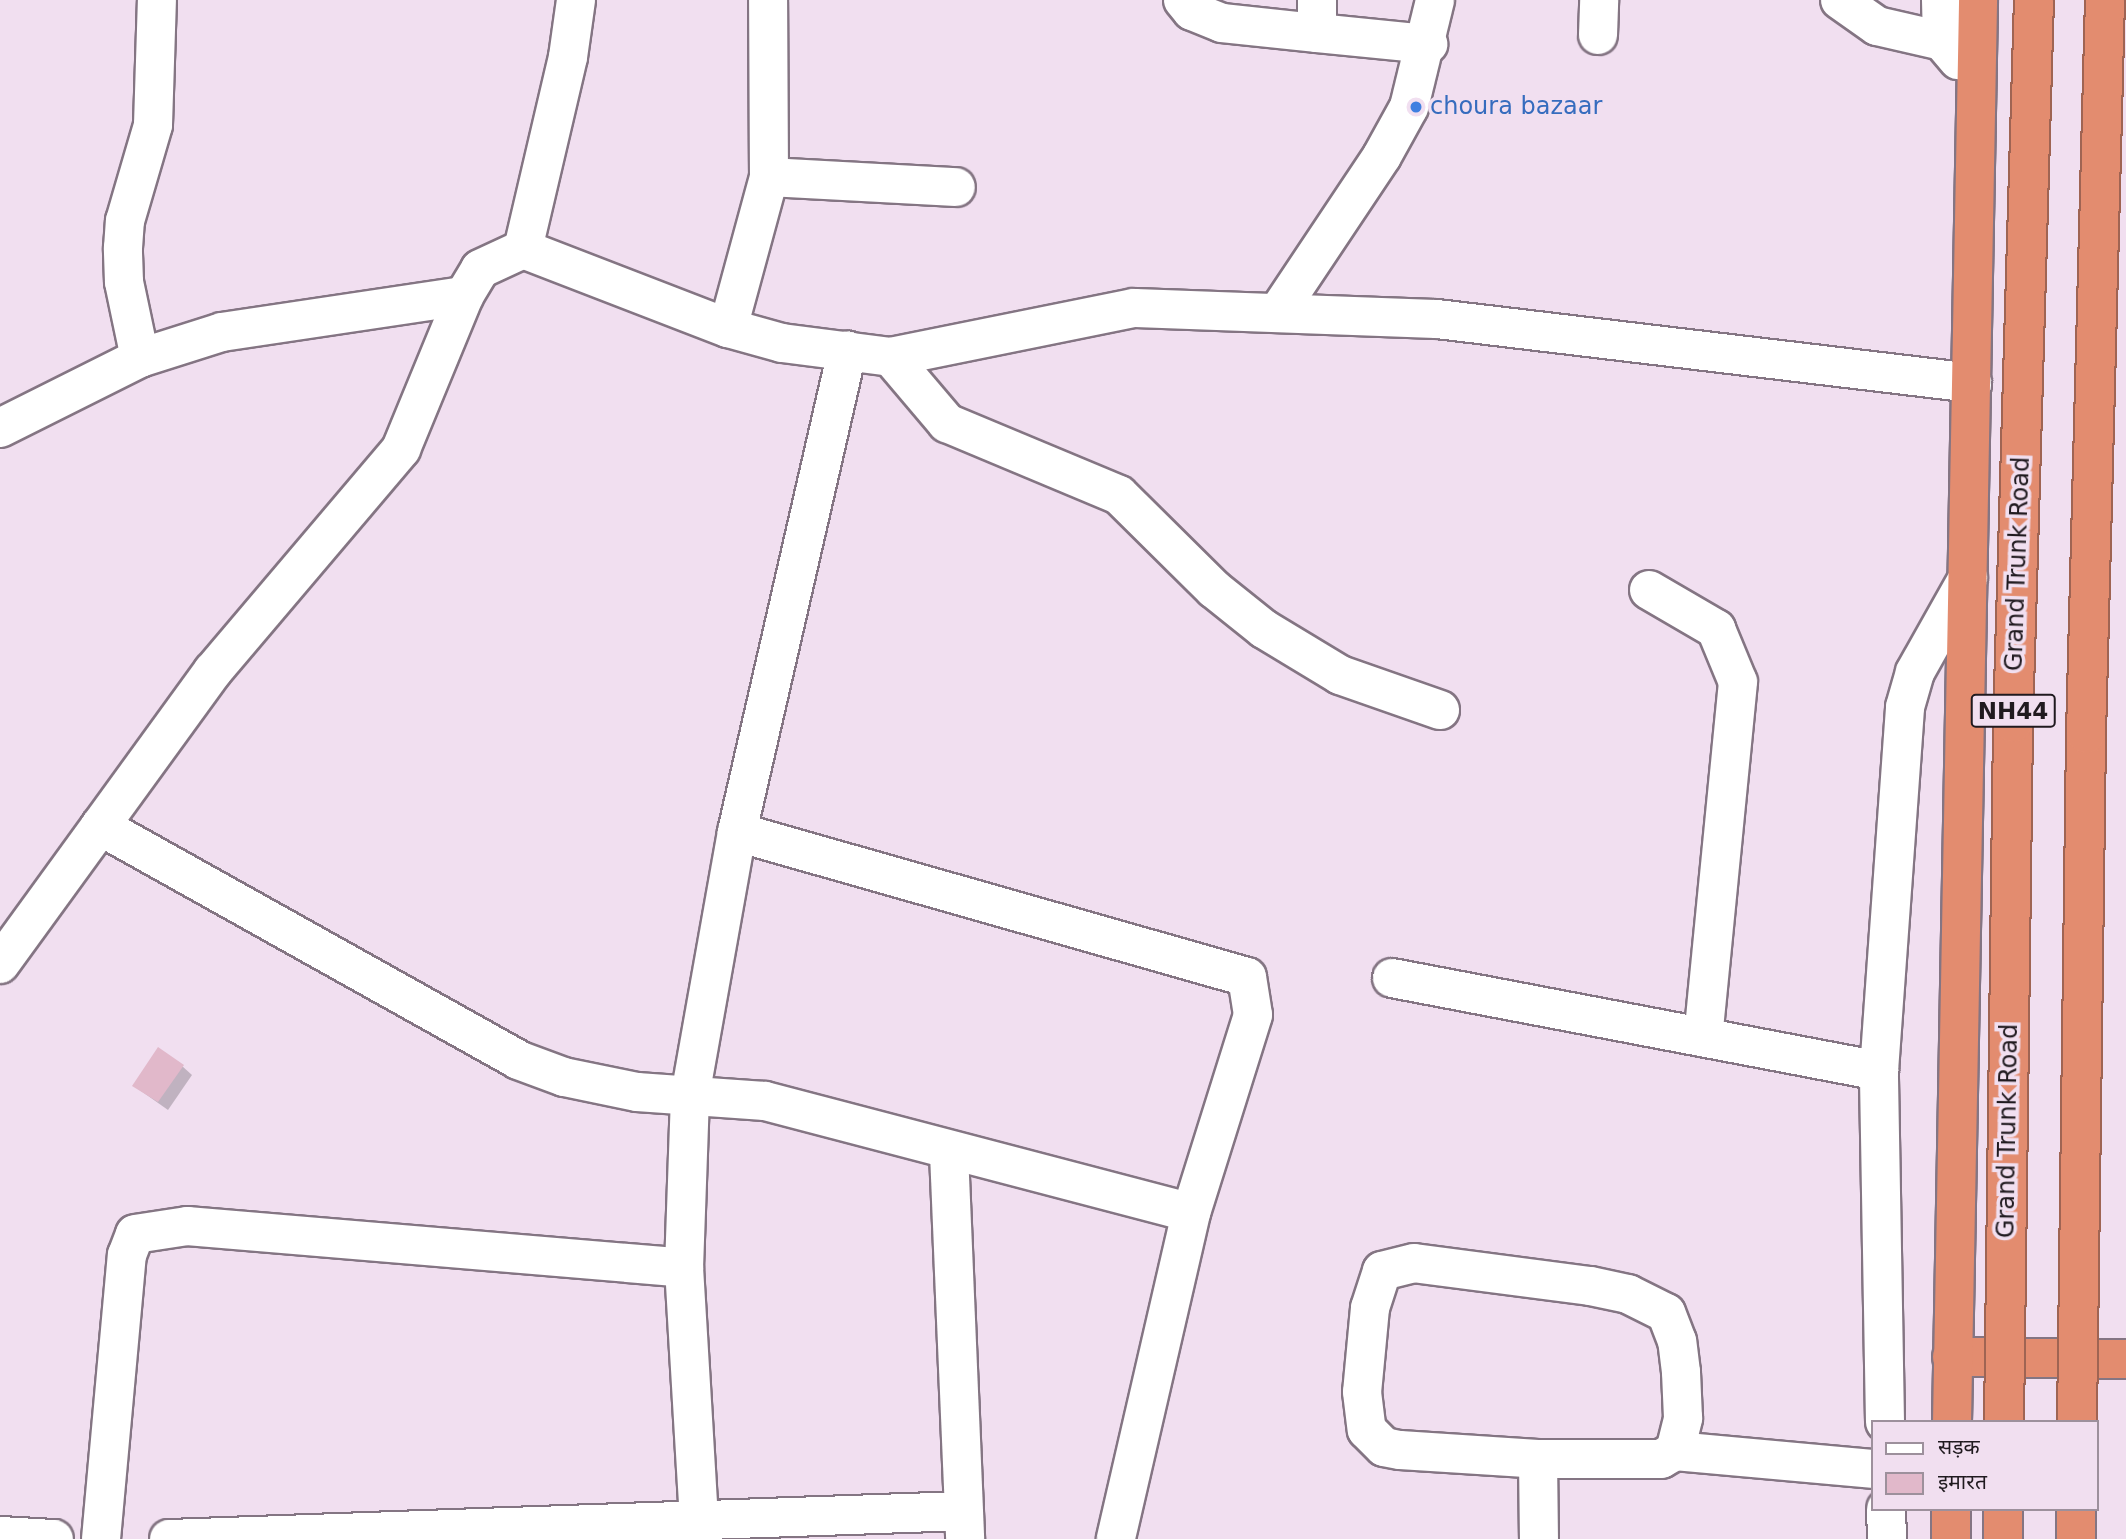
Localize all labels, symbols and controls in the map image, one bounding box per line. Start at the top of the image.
place label: choura bazaar [1430,93,1602,121]
marker: choura bazaar [1408,99,1424,115]
street label: Grand Trunk Road [2000,456,2036,672]
road number: NH44 [1969,692,2057,730]
street label: Grand Trunk Road [1992,1024,2024,1238]
legend [1870,1420,2098,1511]
text: सड़क [1938,1435,1980,1459]
text: इमारत [1938,1470,1987,1494]

